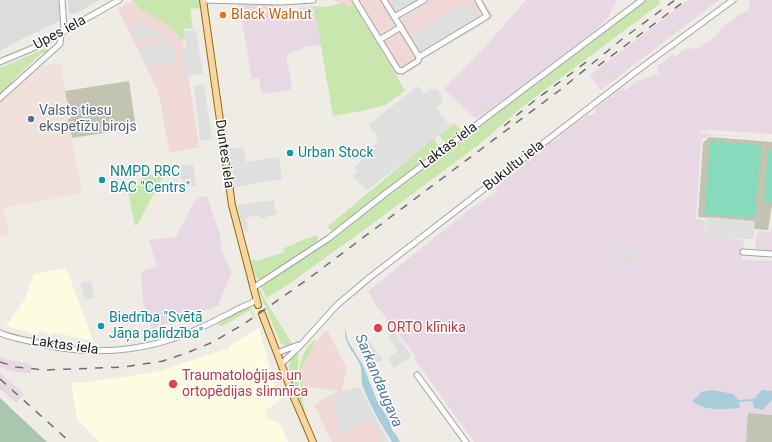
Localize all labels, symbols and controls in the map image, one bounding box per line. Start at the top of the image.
place label: Black Walnut [231,7,312,23]
marker: Black Walnut [218,10,228,20]
street label: Upes iela [31,12,89,54]
place label: Valsts tiesu ekspetīžu birojs [39,103,137,136]
marker: Valsts tiesu ekspetīžu birojs [26,114,36,124]
street label: Duntes iela [211,119,237,189]
street label: Laktas iela [417,119,481,173]
street label: Bukultu iela [480,137,548,195]
place label: Urban Stock [298,145,374,161]
marker: Urban Stock [285,148,295,158]
place label: NMPD RRC BAC "Centrs" [110,164,190,196]
marker: NMPD RRC BAC "Centrs" [97,175,107,185]
place label: Biedrība "Svētā Jāņa palīdzība" [109,310,203,342]
place label: ORTO klīnika [387,320,466,336]
marker: Biedrība "Svētā Jāņa palīdzība" [96,321,106,331]
marker: ORTO klīnika [372,322,384,334]
water label: Sarkandaugava [350,332,406,430]
street label: Laktas iela [31,333,99,359]
place label: Traumatoloģijas un ortopēdijas slimnīca [182,368,308,400]
marker: Traumatoloģijas un ortopēdijas slimnīca [167,378,179,390]

